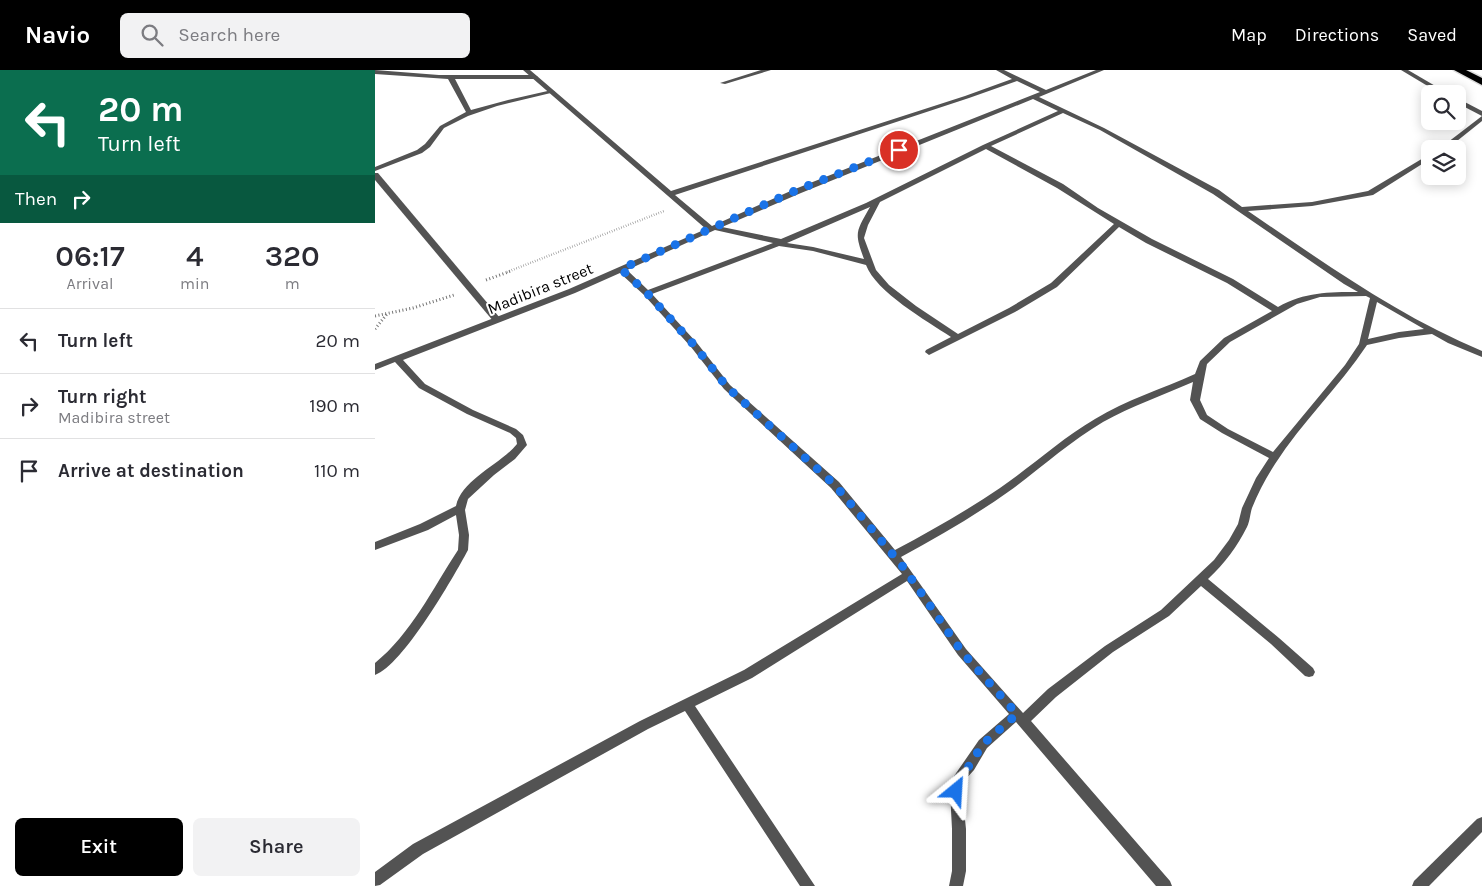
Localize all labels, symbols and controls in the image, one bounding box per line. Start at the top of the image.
search box [120,13,470,58]
text: Navio [25,21,90,49]
icon: search [138,21,166,49]
text: Search here [178,24,280,46]
text: Map [1231,24,1267,46]
text: Directions [1295,24,1379,46]
text: Saved [1407,24,1457,46]
map controls [1421,85,1466,185]
button: search [1421,85,1466,130]
text: 20 m [98,89,183,130]
icon: left [15,90,80,155]
pin [878,129,920,171]
text: Turn left [98,131,181,157]
icon: arrive [885,136,913,164]
button: layers [1421,140,1466,185]
icon: right [67,185,95,213]
text: Then [15,188,57,210]
text: 06:17 [55,238,125,274]
text: 4 [186,238,204,274]
text: 320 [265,238,320,274]
street label: Madibira street [485,259,596,318]
text: Arrival [67,274,113,293]
text: min [180,274,209,293]
text: m [285,274,300,293]
icon: left [15,327,43,355]
text: Turn left [58,330,133,352]
text: 20 m [315,330,360,352]
text: Turn right [58,386,147,408]
icon: right [15,392,43,420]
text: 190 m [309,395,360,417]
text: Madibira street [58,408,170,427]
icon: arrive [15,457,43,485]
text: Arrive at destination [58,460,244,482]
text: 110 m [314,460,360,482]
position arrow [929,764,981,816]
button: Exit [15,818,183,876]
button: Share [193,818,360,876]

